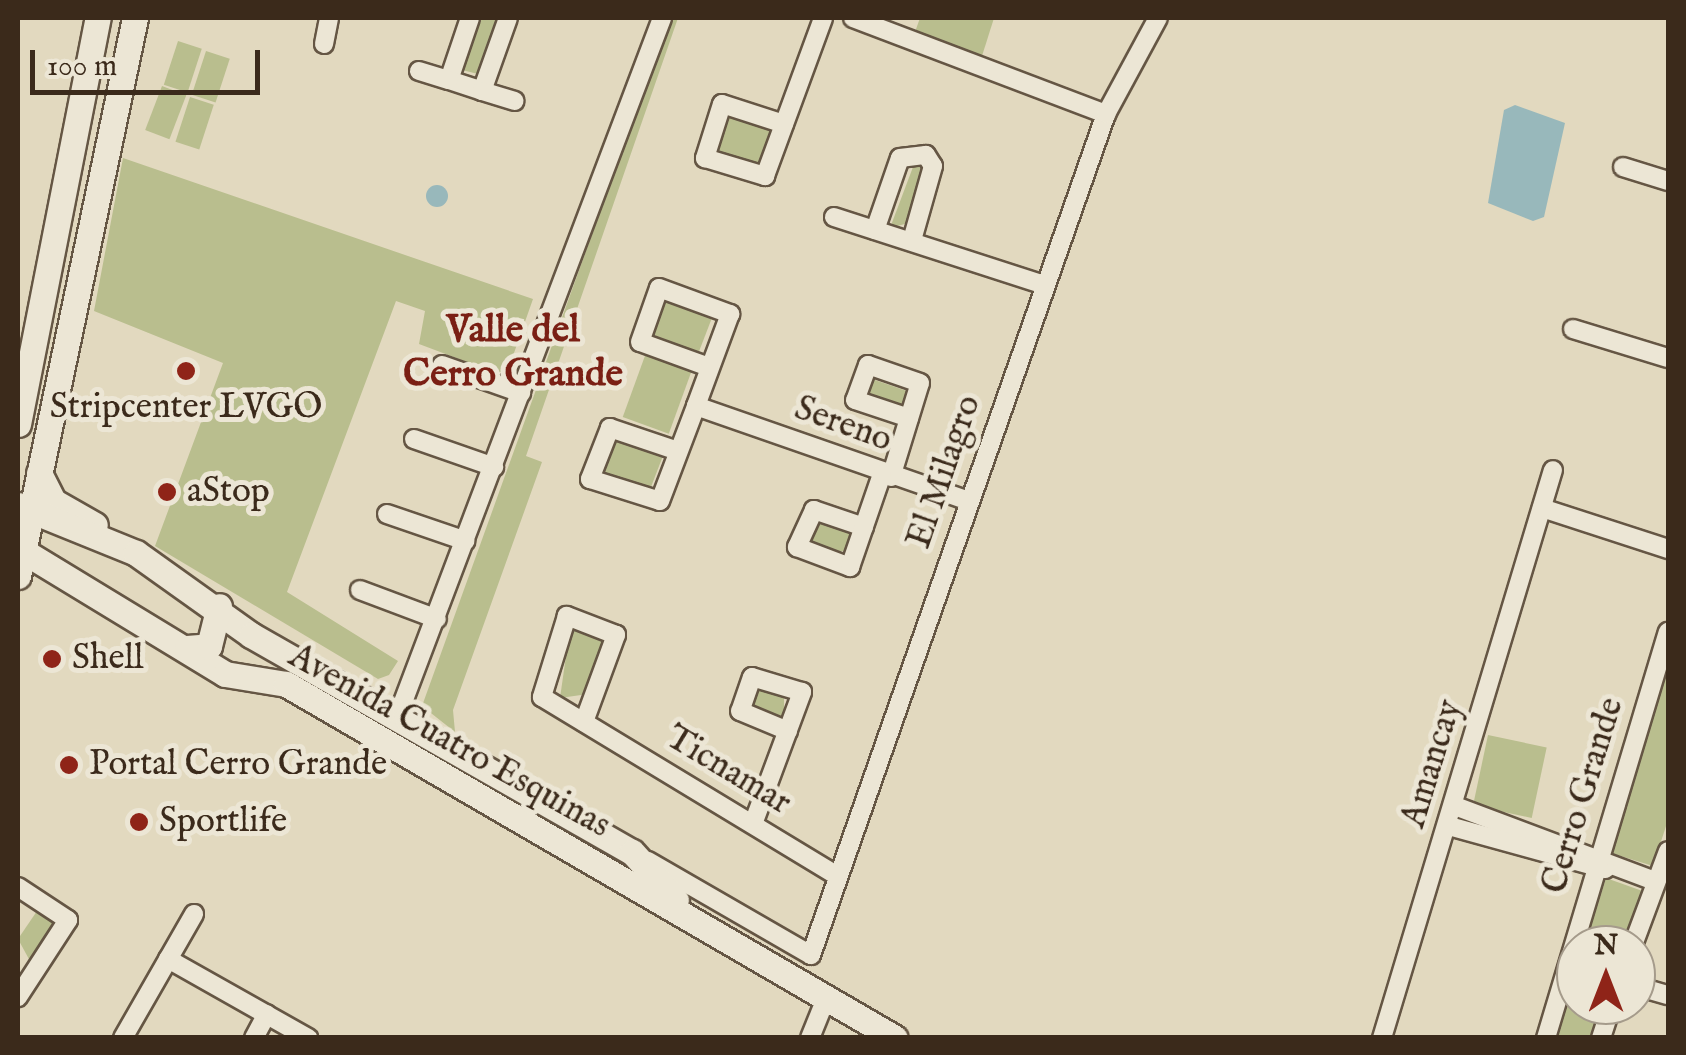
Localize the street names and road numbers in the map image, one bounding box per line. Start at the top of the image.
street label: Sereno [789,388,897,462]
street label: El Milagro [899,390,991,554]
street label: Avenida Cuatro Esquinas [281,636,617,848]
street label: Cerro Grande [1534,693,1634,899]
street label: Amancay [1394,695,1472,833]
street label: Ticnamar [658,717,798,825]

